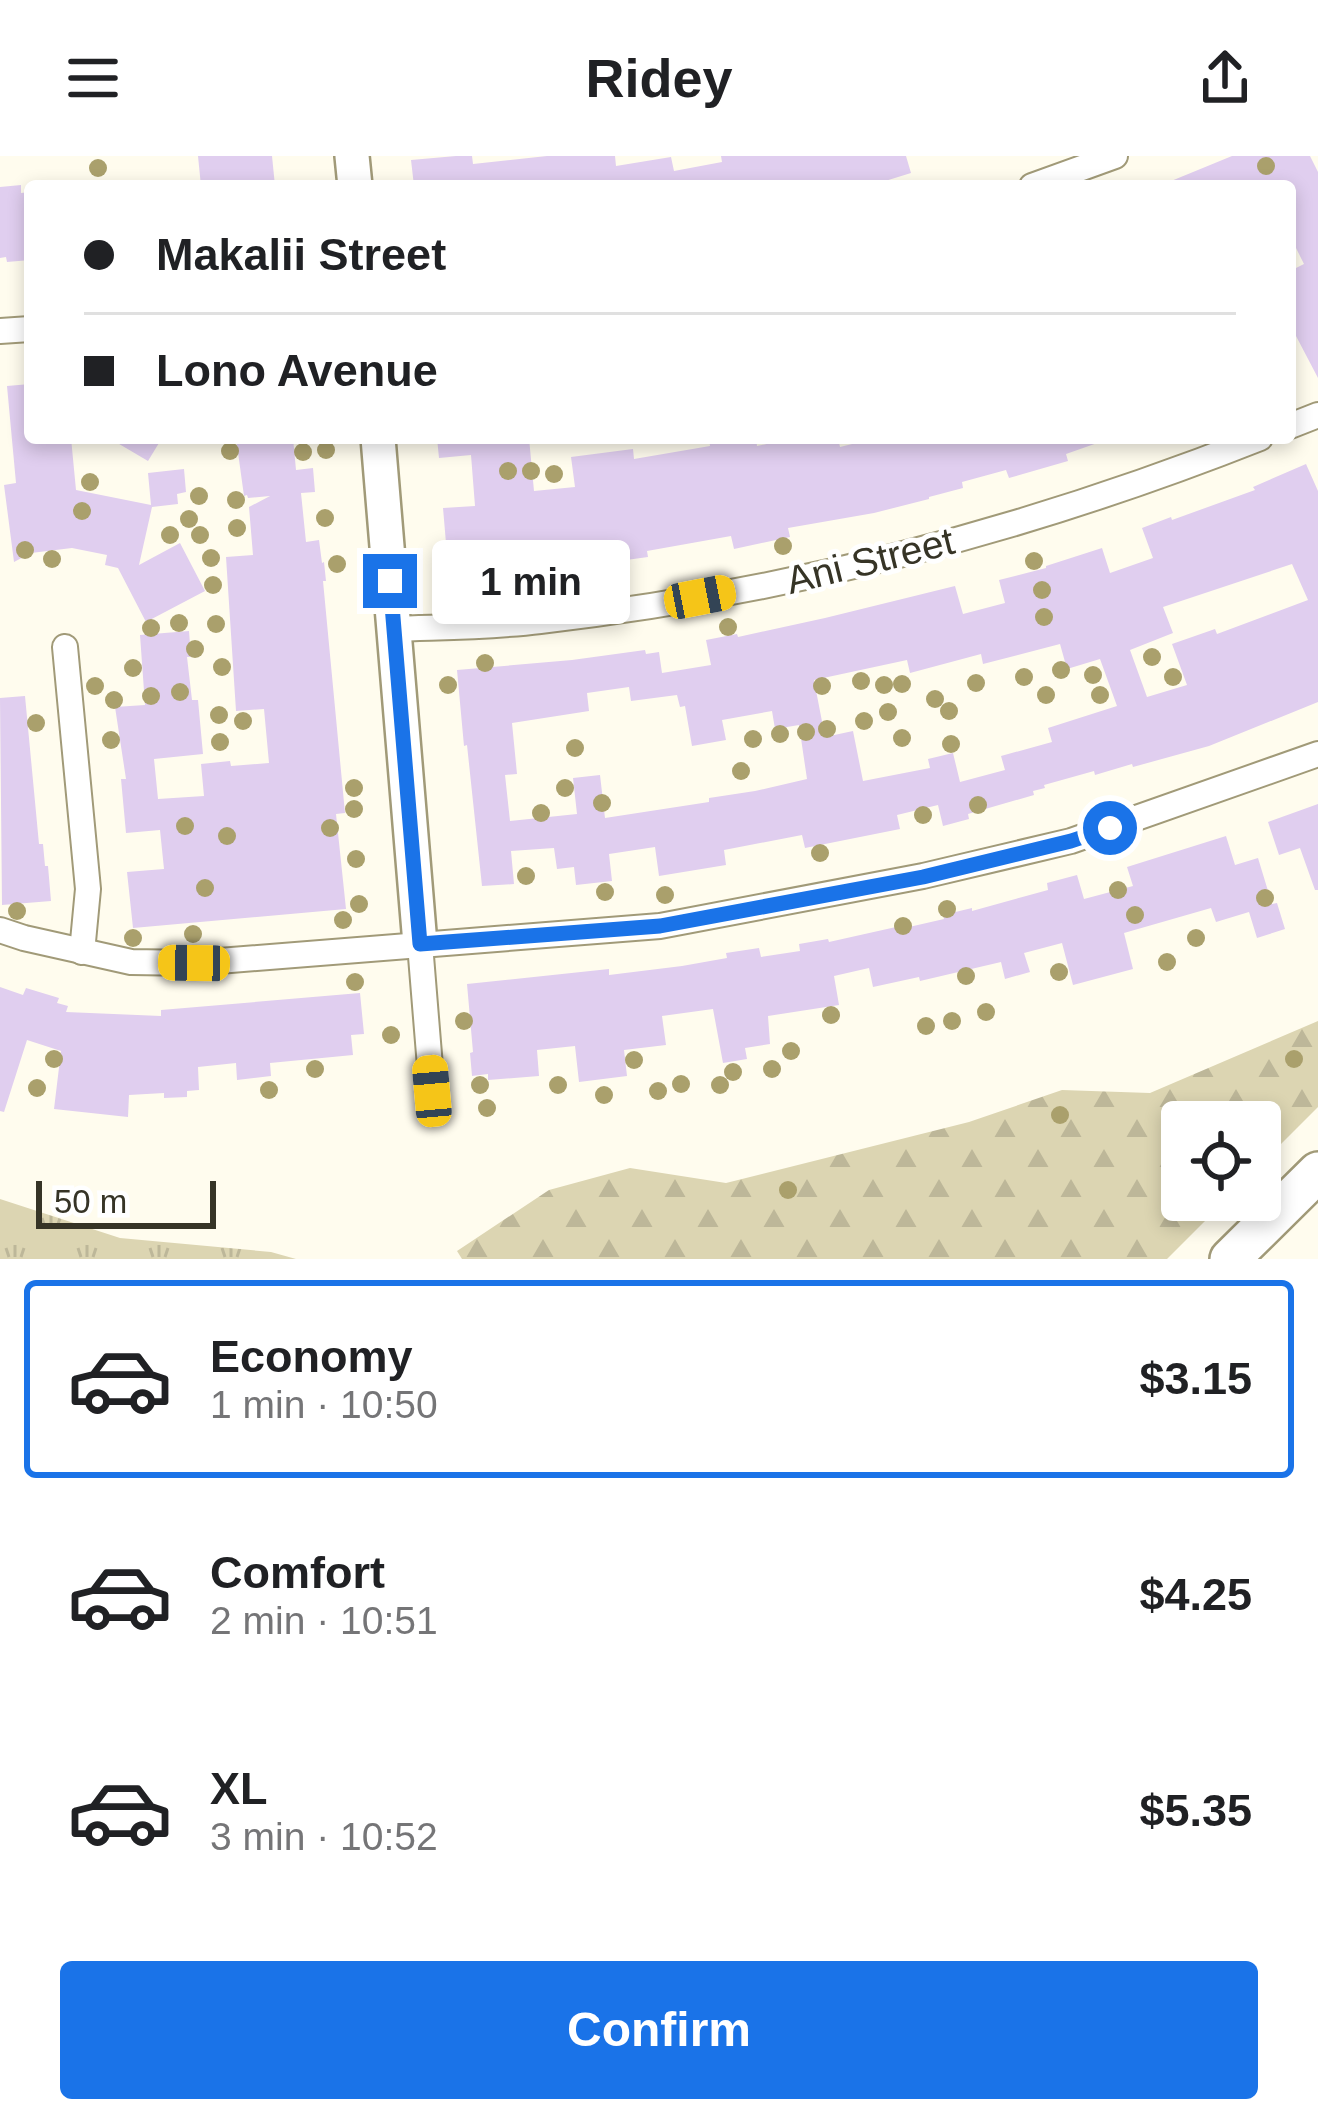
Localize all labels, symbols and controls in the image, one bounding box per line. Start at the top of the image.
icon: menu [60,45,126,111]
icon: share [1192,45,1258,111]
text: Ridey [585,48,733,108]
text: Makalii Street [156,229,446,280]
text: Lono Avenue [156,345,438,396]
street label: Ani Street [782,519,959,602]
callout: 1 min [432,539,630,623]
route end [363,554,417,608]
text: 1 min [480,560,582,603]
car [661,572,739,622]
route start [1083,801,1137,855]
car [158,944,230,982]
car [411,1054,453,1128]
map controls [1161,1101,1281,1221]
button: locate [1161,1101,1281,1221]
scale bar [36,1175,216,1228]
text: 50 m [54,1183,127,1220]
icon: car [66,1325,174,1433]
text: Economy [210,1331,413,1382]
text: $3.15 [1139,1353,1252,1404]
text: 1 min · 10:50 [210,1383,438,1426]
icon: car [66,1541,174,1649]
text: Comfort [210,1547,385,1598]
text: $4.25 [1139,1569,1252,1620]
text: 2 min · 10:51 [210,1599,438,1642]
icon: car [66,1757,174,1865]
text: XL [210,1763,268,1814]
text: $5.35 [1139,1785,1252,1836]
text: 3 min · 10:52 [210,1815,438,1858]
button: Confirm [60,1961,1258,2099]

